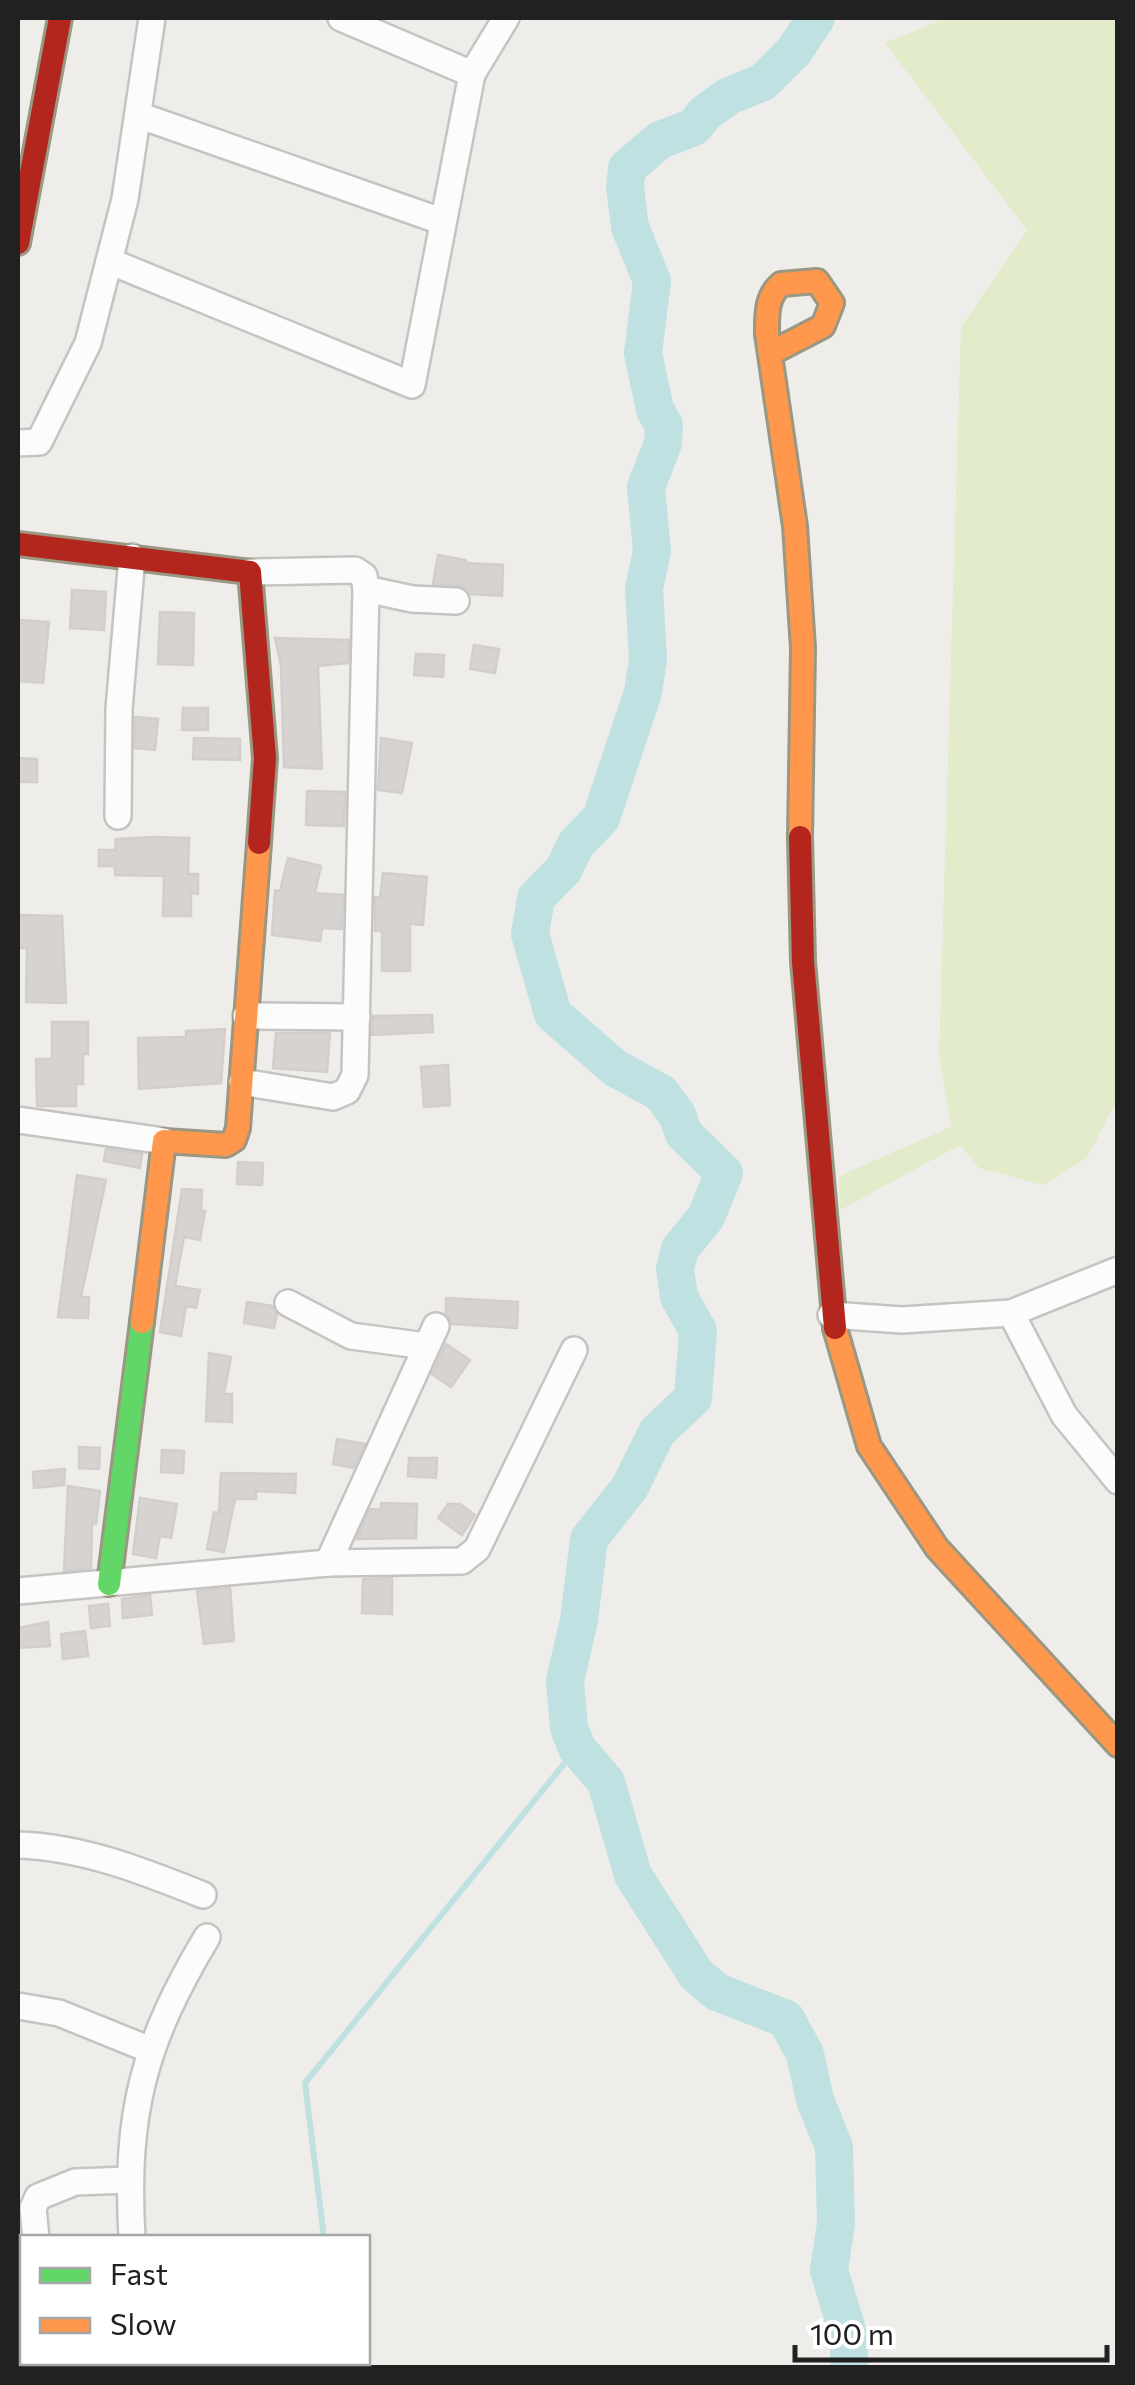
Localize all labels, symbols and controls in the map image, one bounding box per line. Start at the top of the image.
legend [20,2235,370,2365]
text: Fast [110,2254,168,2291]
scale bar [795,2300,1108,2362]
text: Slow [110,2304,177,2341]
text: 100 m [810,2314,894,2351]

